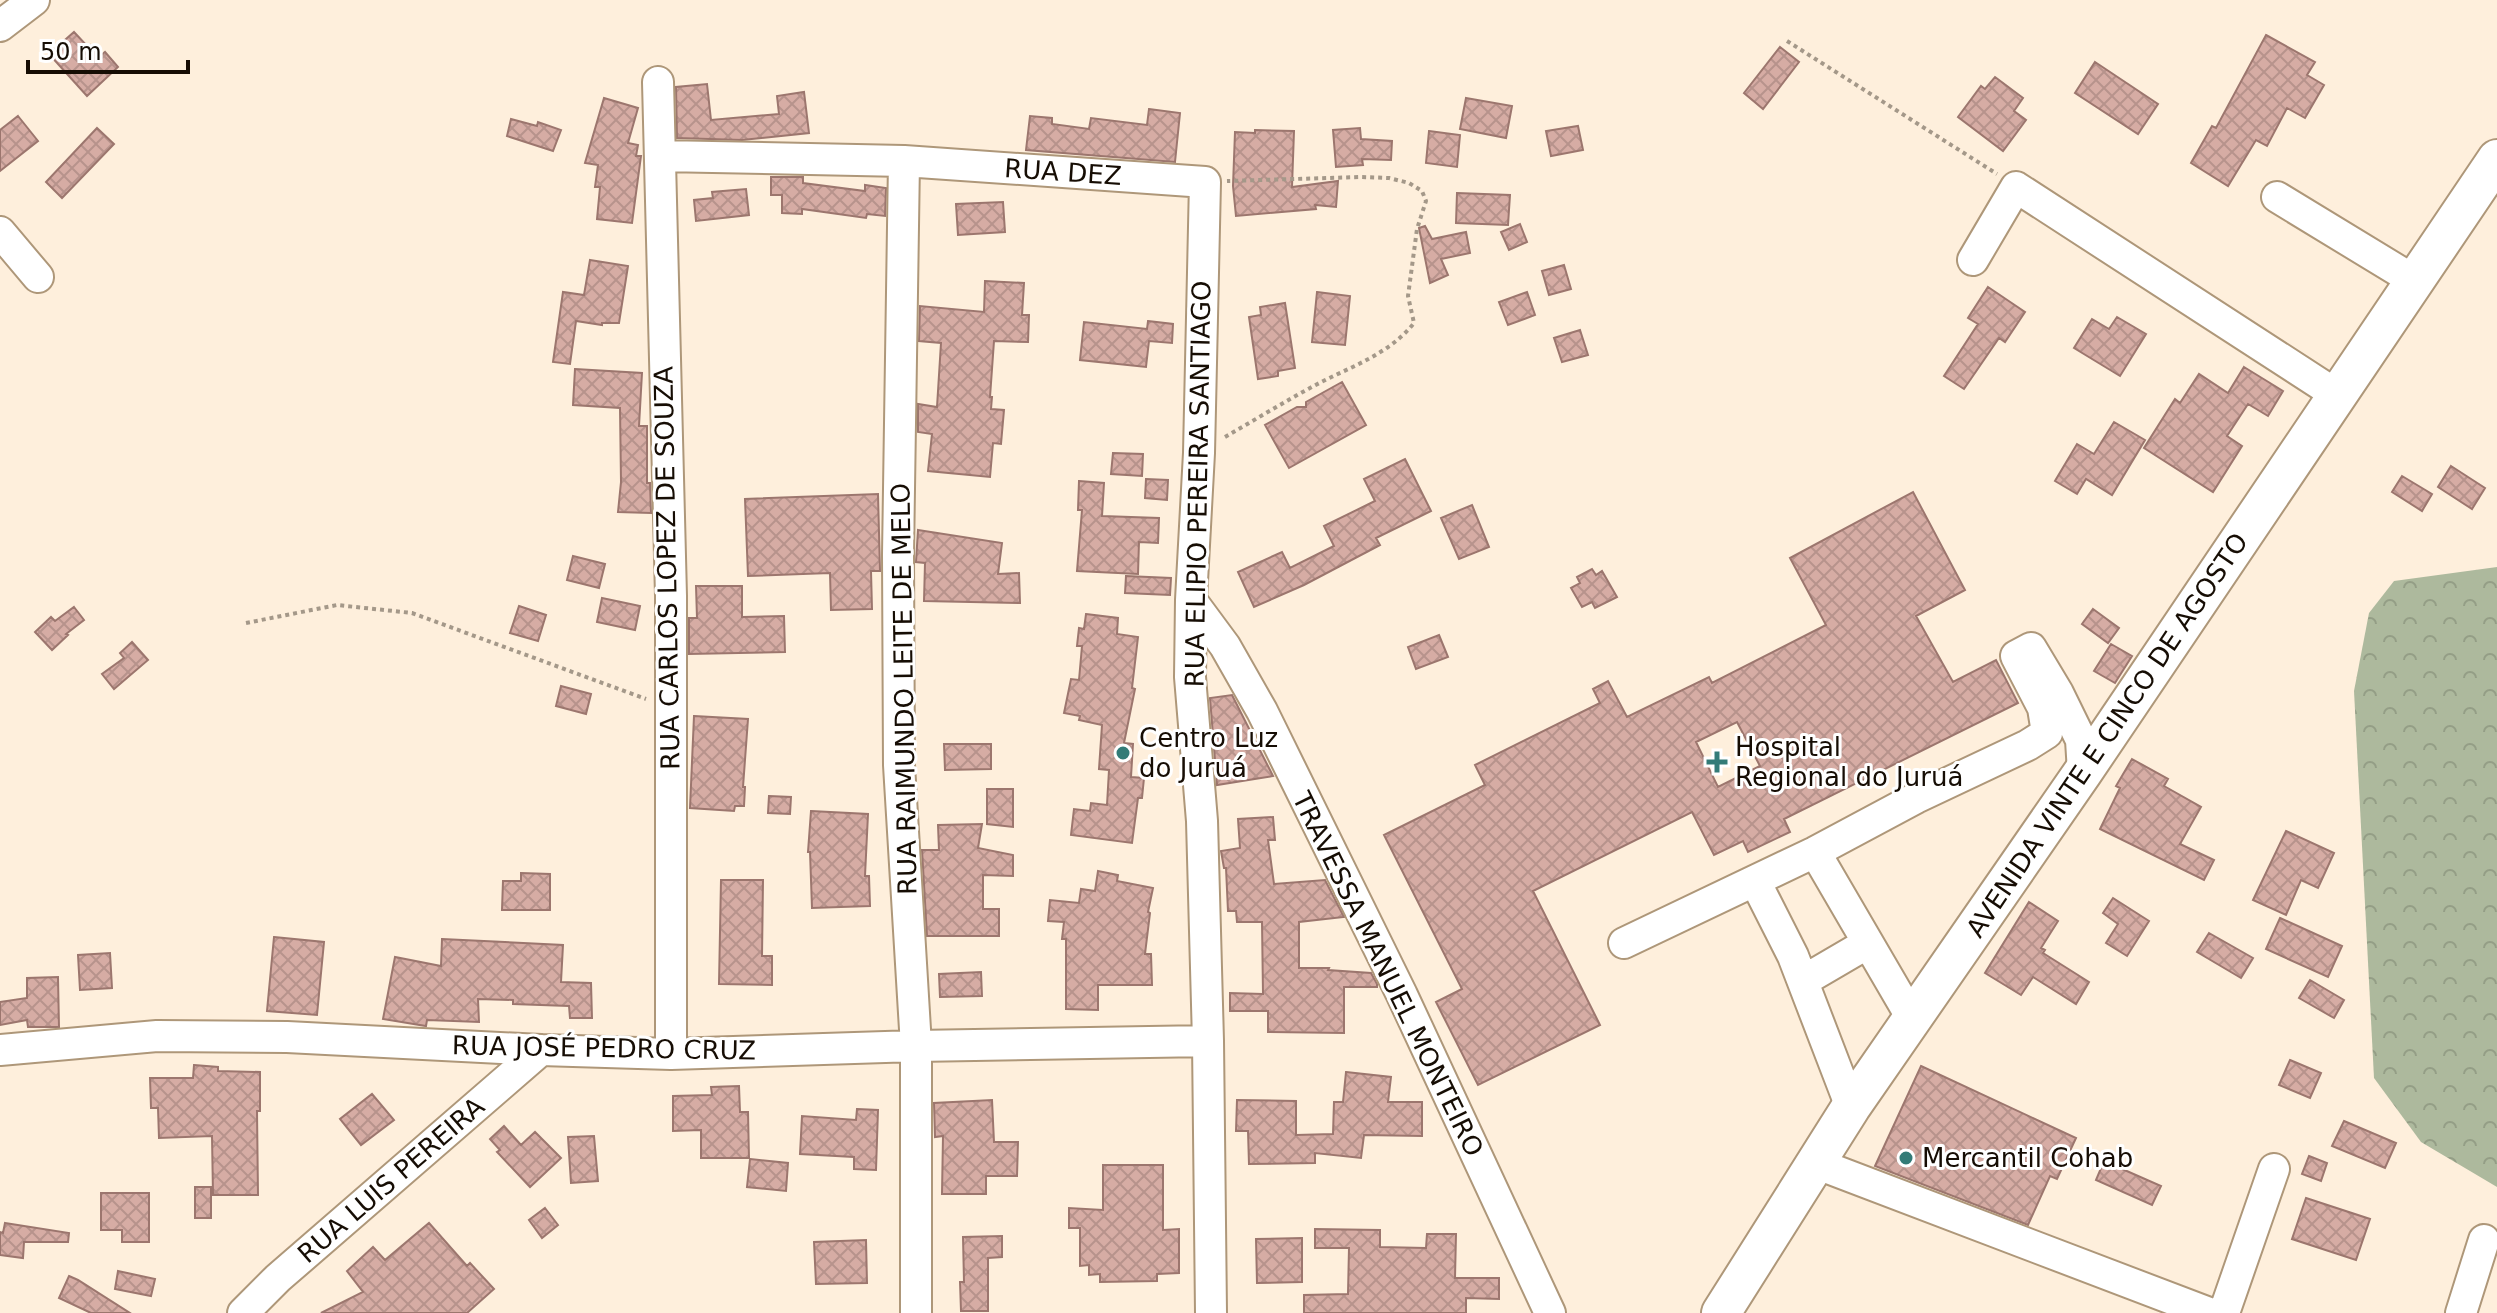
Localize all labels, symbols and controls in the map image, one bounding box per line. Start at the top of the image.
scale bar [28,24,188,74]
text: 50 m [40,38,102,66]
street label: RUA DEZ [1003,153,1123,191]
street label: RUA ELIPIO PEREIRA SANTIAGO [1179,280,1217,688]
street label: RUA CARLOS LOPEZ DE SOUZA [648,366,686,770]
street label: RUA RAIMUNDO LEITE DE MELO [885,483,923,895]
street label: AVENIDA VINTE E CINCO DE AGOSTO [1960,527,2254,943]
place label: Centro Luz do Juruá [1139,723,1278,783]
place label: Hospital Regional do Juruá [1735,732,1963,792]
marker: Centro Luz do Juruá [1114,744,1132,762]
marker: Hospital Regional do Juruá [1706,751,1728,773]
street label: TRAVESSA MANUEL MONTEIRO [1286,786,1489,1161]
street label: RUA JOSÉ PEDRO CRUZ [452,1029,756,1066]
street label: RUA LUIS PEREIRA [292,1091,490,1269]
place label: Mercantil Cohab [1922,1143,2133,1173]
marker: Mercantil Cohab [1897,1149,1915,1167]

